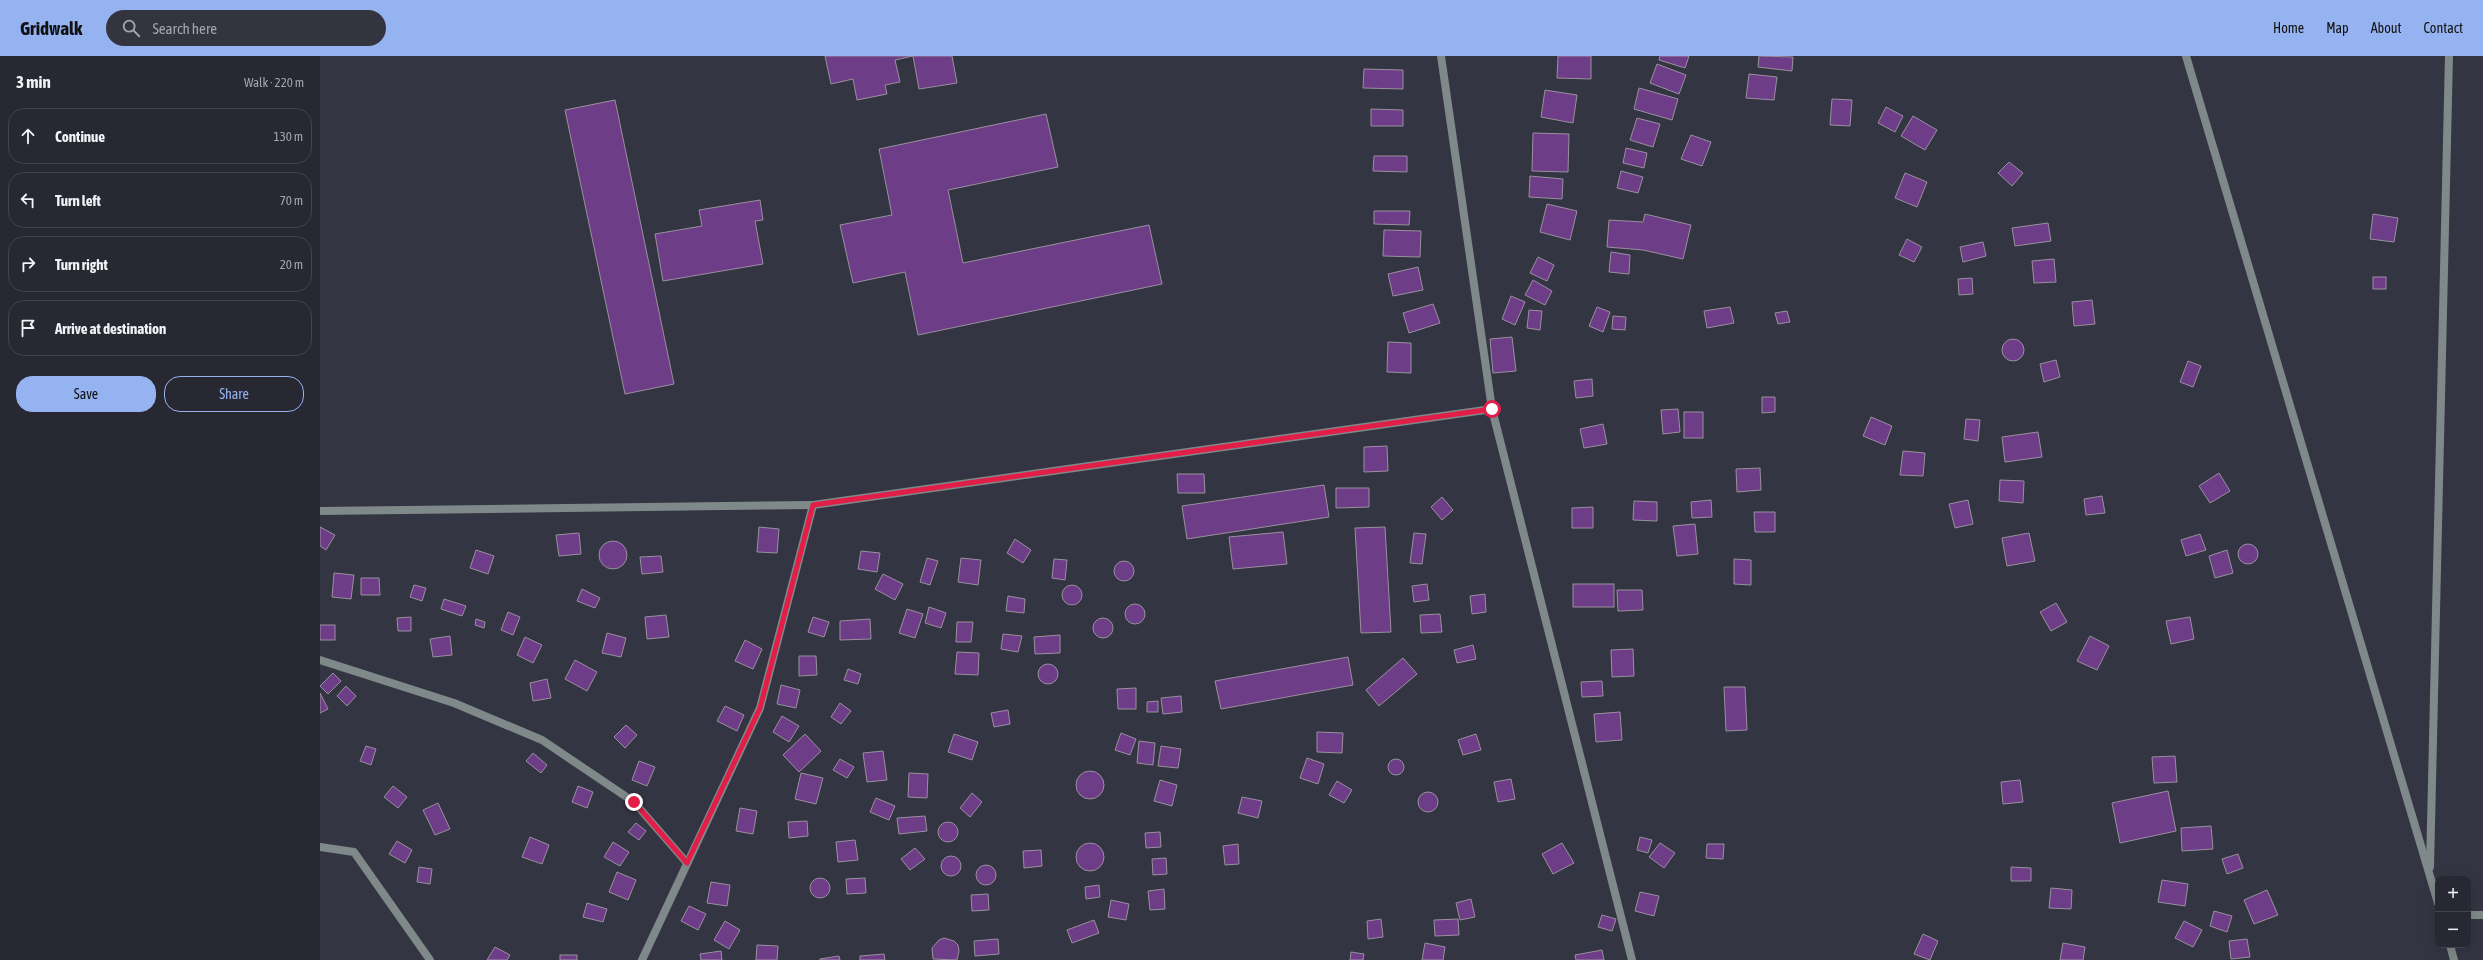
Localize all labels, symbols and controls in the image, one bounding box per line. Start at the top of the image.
search box [106,10,386,46]
text: Gridwalk [20,17,82,39]
icon: search [120,17,142,39]
text: Search here [152,20,217,37]
text: Home [2273,20,2304,36]
text: Map [2326,20,2349,36]
text: About [2371,20,2402,36]
text: Contact [2424,20,2463,36]
text: 3 min [16,72,51,92]
text: Walk · 220 m [244,75,304,90]
icon: ahead [17,125,39,147]
text: Continue [55,128,105,145]
text: 130 m [274,129,303,144]
icon: left [17,189,39,211]
text: Turn left [55,192,101,209]
text: 70 m [280,193,303,208]
icon: right [17,253,39,275]
text: Turn right [55,256,108,273]
text: 20 m [280,257,303,272]
icon: arrive [17,317,39,339]
text: Arrive at destination [55,320,166,337]
button: Save [16,376,156,412]
button: Share [164,376,304,412]
route start [1483,400,1501,418]
route end [625,793,643,811]
map controls [2435,876,2471,948]
button: + [2435,876,2471,912]
button: − [2435,912,2471,948]

